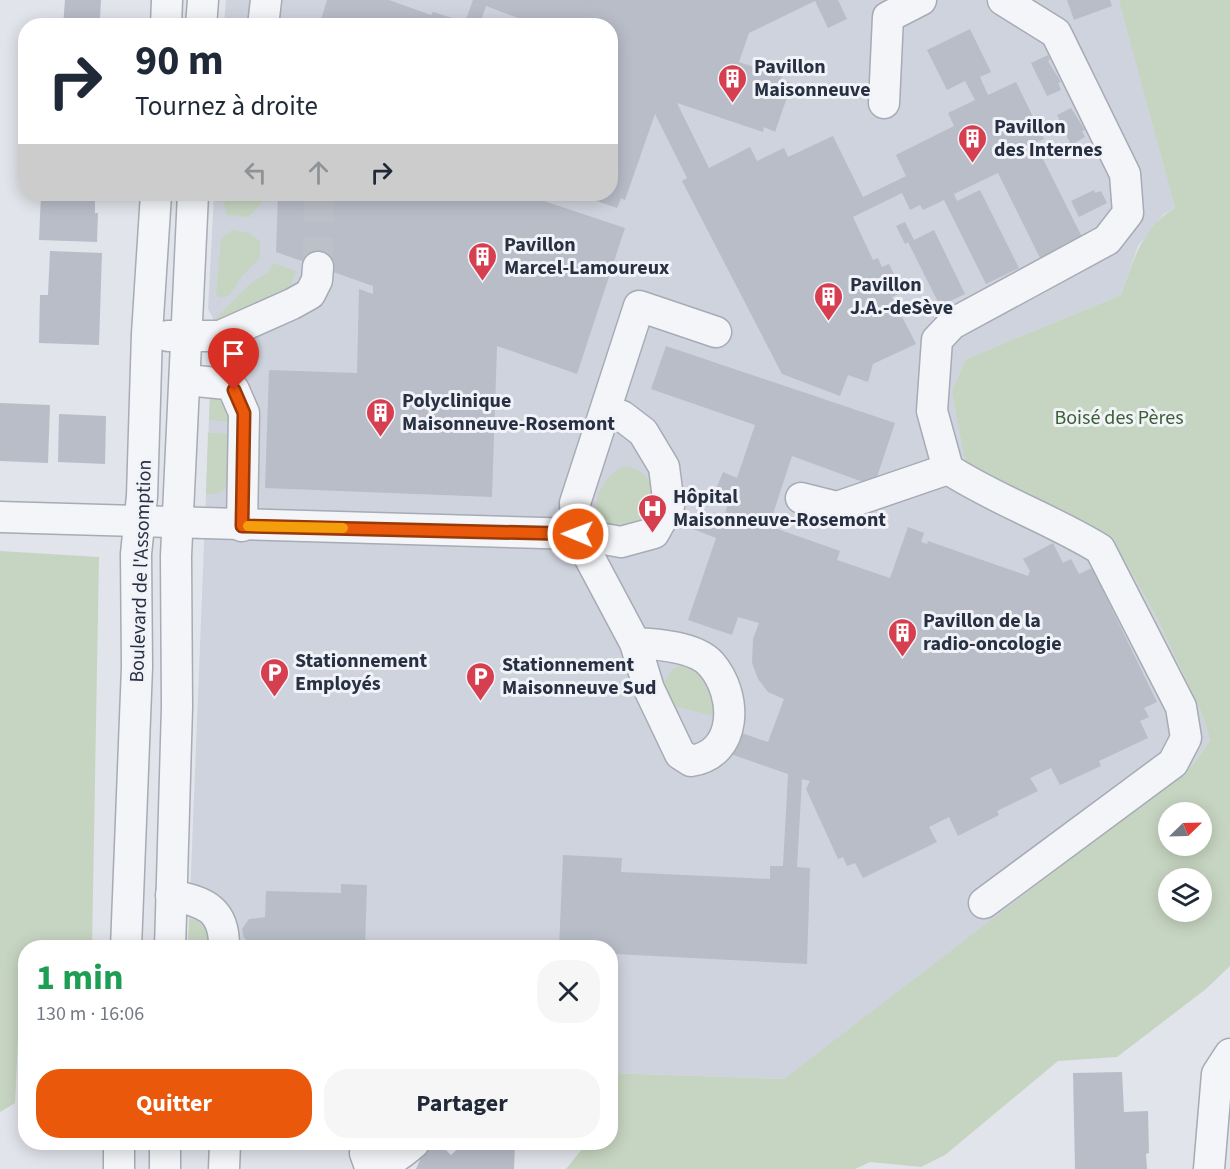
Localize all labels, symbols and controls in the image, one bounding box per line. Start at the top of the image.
text: 90 m [135,31,224,91]
icon: right [36,42,114,120]
place label: Pavillon Maisonneuve [754,53,871,104]
building icon: Pavillon Maisonneuve [717,62,749,104]
text: Tournez à droite [135,87,318,126]
place label: Pavillon des Internes [994,113,1103,164]
building icon: Pavillon des Internes [957,122,989,164]
icon: left [239,156,272,189]
icon: ahead [302,156,335,189]
icon: right [365,156,398,189]
place label: Pavillon Marcel-Lamoureux [504,231,669,282]
building icon: Pavillon Marcel-Lamoureux [467,240,499,282]
place label: Pavillon J.A.-deSève [850,271,953,322]
building icon: Pavillon J.A.-deSève [813,280,845,322]
pin [208,328,259,390]
icon: arrive [217,337,250,370]
place label: Polyclinique Maisonneuve-Rosemont [402,387,615,438]
building icon: Polyclinique Maisonneuve-Rosemont [365,396,397,438]
park label: Boisé des Pères [1054,404,1184,432]
street label: Boulevard de l'Assomption [123,459,159,683]
place label: Hôpital Maisonneuve-Rosemont [673,483,886,534]
hospital icon: Hôpital Maisonneuve-Rosemont [636,492,668,534]
position arrow [546,502,610,566]
place label: Pavillon de la radio-oncologie [923,607,1062,658]
building icon: Pavillon de la radio-oncologie [886,616,918,658]
place label: Stationnement Employés [295,647,427,698]
place label: Stationnement Maisonneuve Sud [502,651,656,702]
parking icon: Stationnement Employés [258,656,290,698]
parking icon: Stationnement Maisonneuve Sud [465,660,497,702]
north arrow [1158,802,1212,856]
map controls [1158,802,1212,922]
button: layers [1158,868,1212,922]
text: 1 min [36,952,124,1003]
button: close [537,960,600,1023]
text: 130 m · 16:06 [36,1000,144,1028]
button: Quitter [36,1069,312,1138]
button: Partager [324,1069,600,1138]

